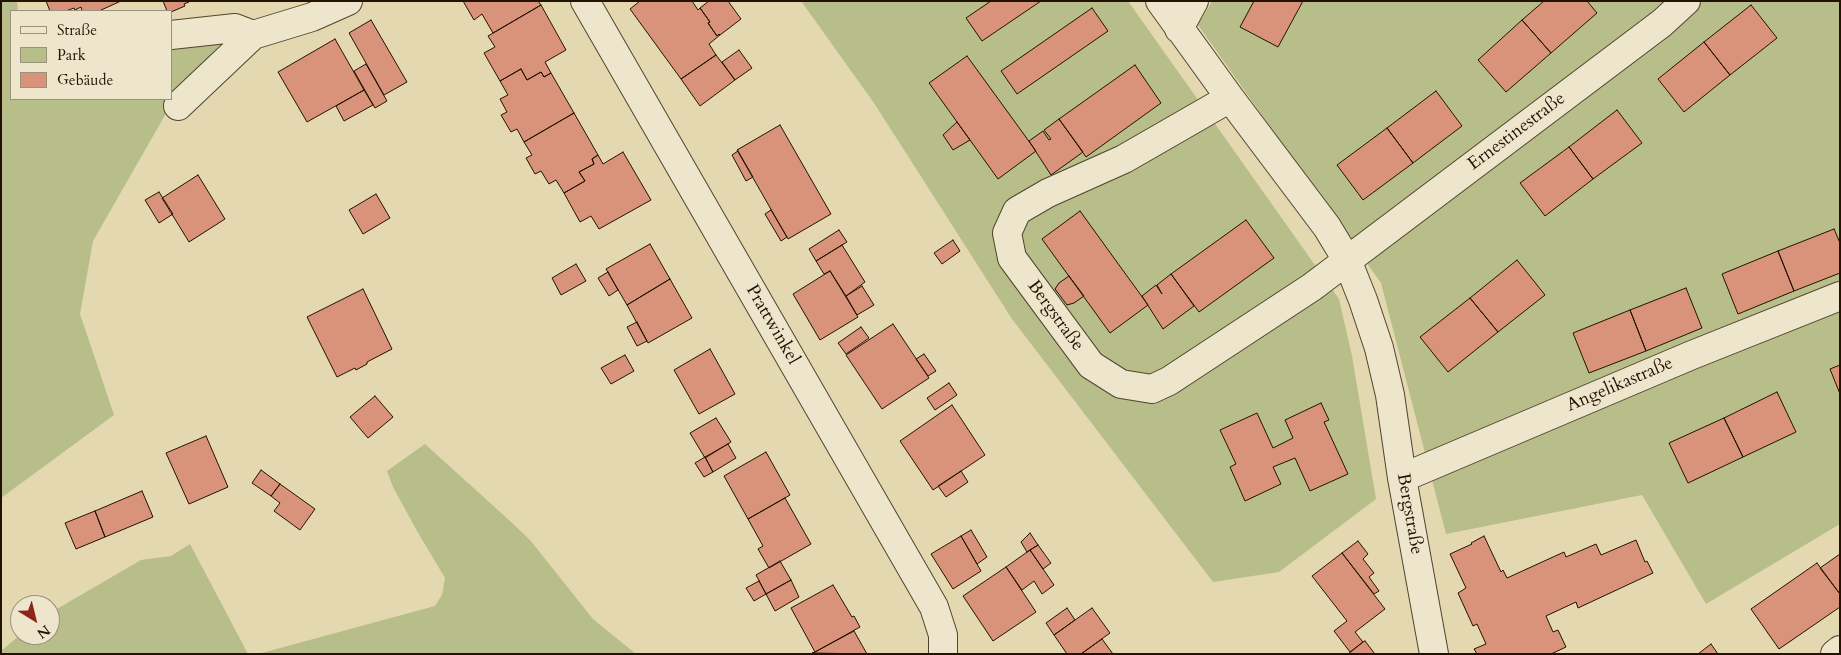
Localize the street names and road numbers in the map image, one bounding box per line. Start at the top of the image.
street label: Ernestinestraße [1464,88,1570,176]
street label: Bergstraße [1022,276,1088,356]
street label: Prattwinkel [741,281,803,369]
street label: Angelikastraße [1564,353,1676,417]
street label: Bergstraße [1391,472,1427,556]

